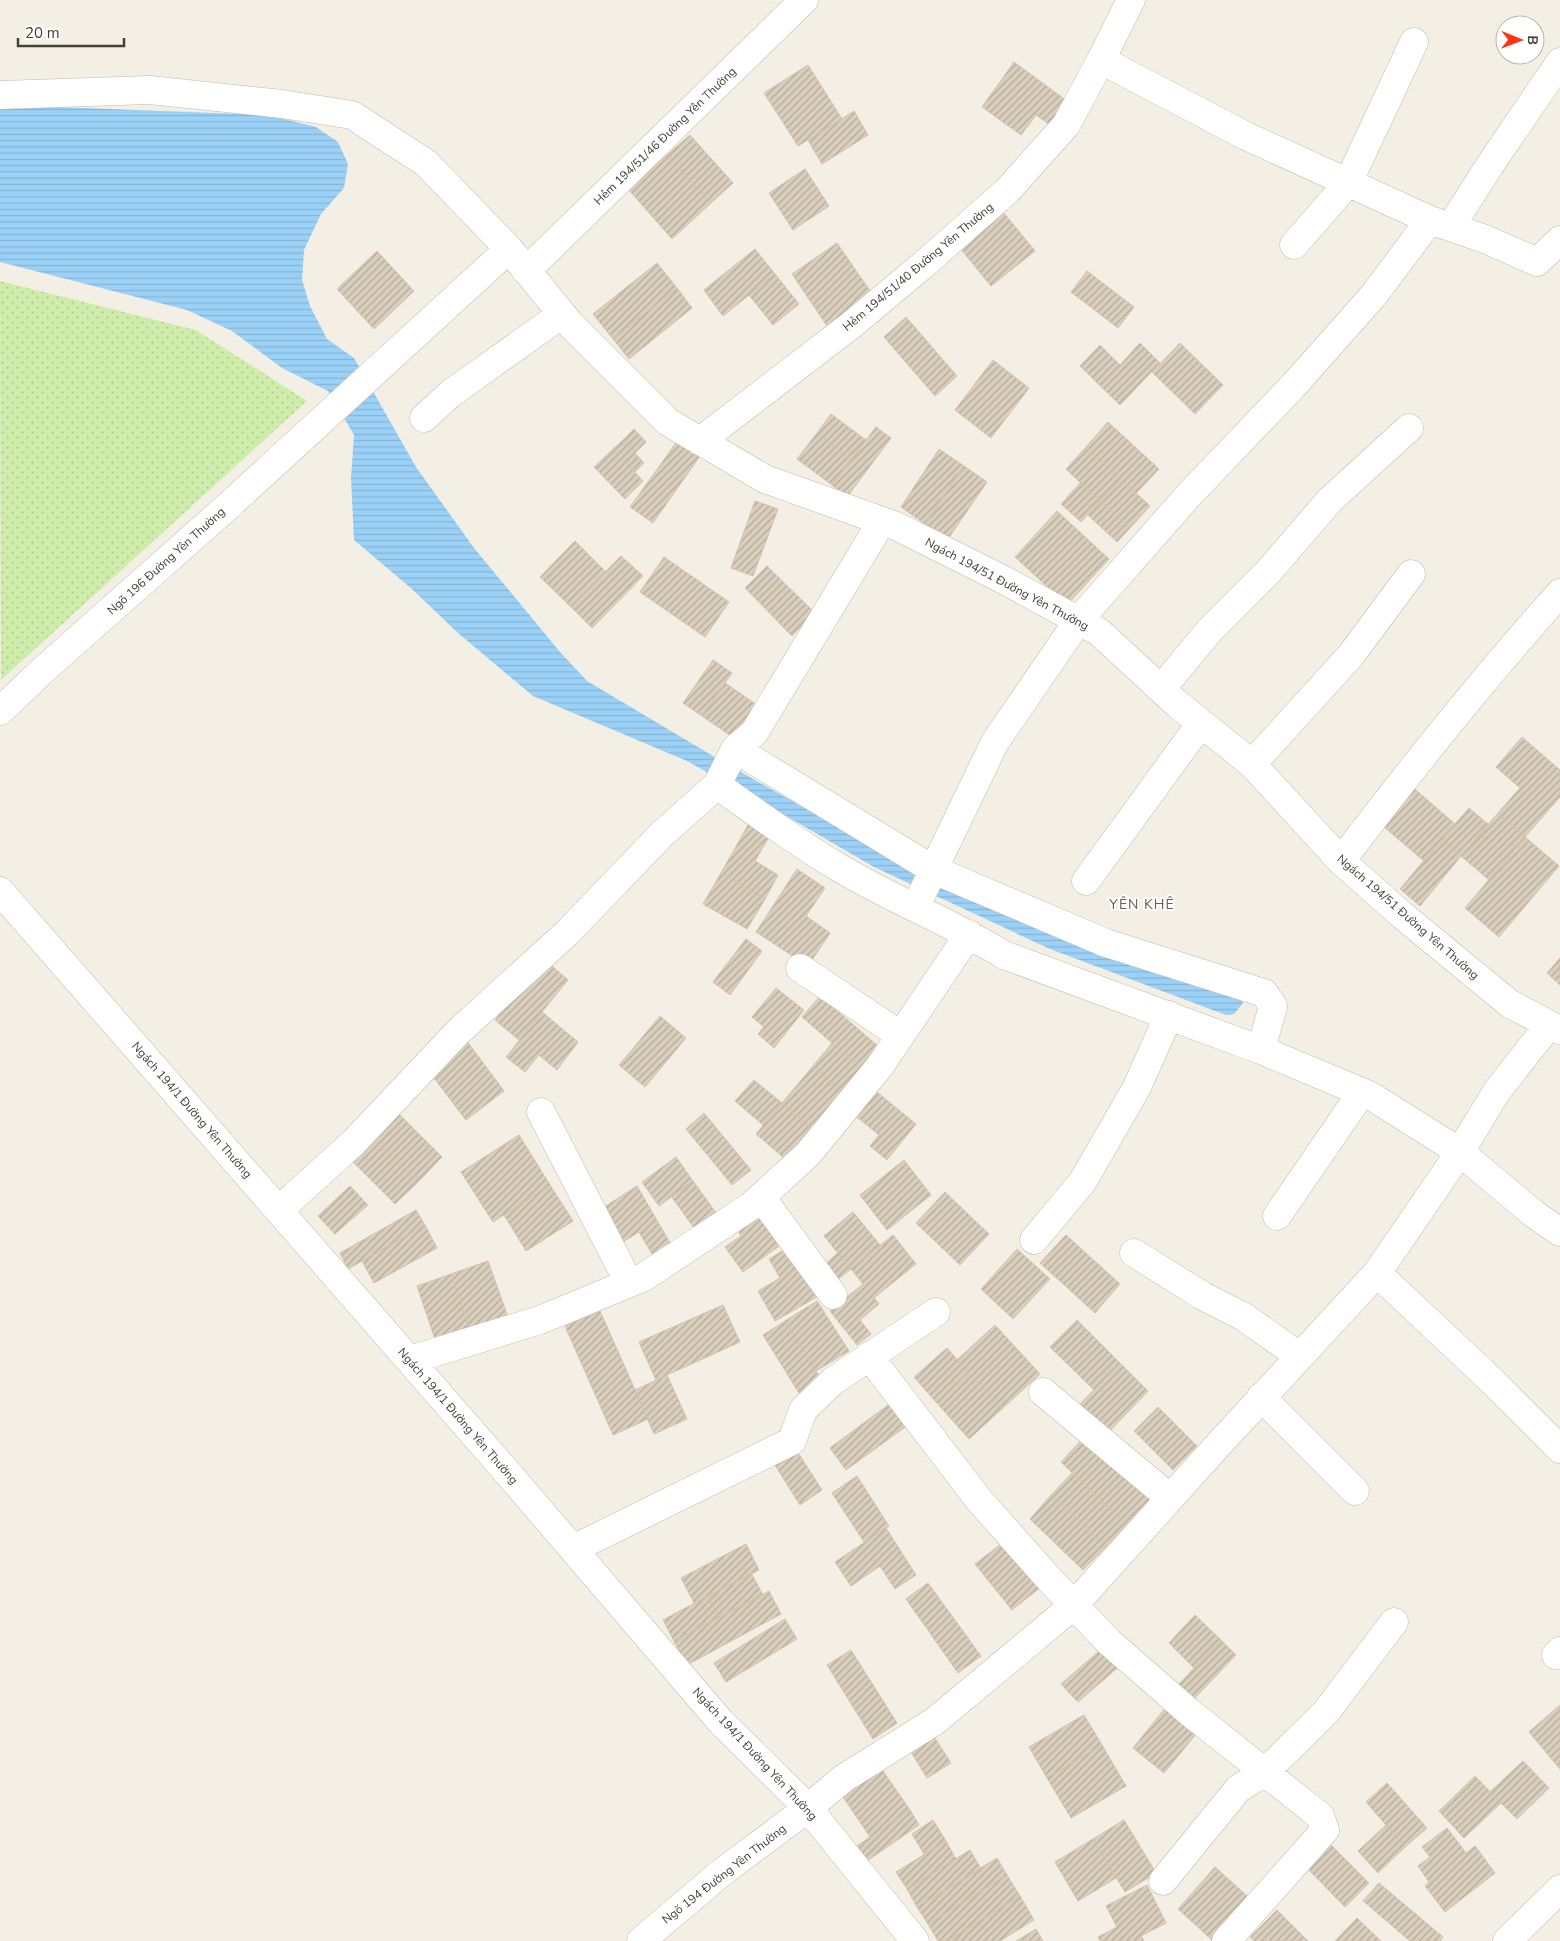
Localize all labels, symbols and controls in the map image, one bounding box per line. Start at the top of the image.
scale bar [18,15,124,47]
north arrow [1495,15,1545,65]
text: 20 m [25,23,60,43]
text: B [1523,35,1542,45]
street label: Hẻm 194/51/46 Đường Yên Thường [590,63,740,209]
street label: Hẻm 194/51/40 Đường Yên Thường [839,199,997,335]
street label: Ngõ 196 Đường Yên Thường [104,504,228,618]
street label: Ngách 194/51 Đường Yên Thường [922,534,1092,634]
street label: Ngách 194/51 Đường Yên Thường [1334,851,1482,983]
district label: YÊN KHÊ [1108,895,1175,914]
street label: Ngách 194/1 Đường Yên Thường [128,1038,256,1182]
street label: Ngách 194/1 Đường Yên Thường [394,1344,522,1488]
street label: Ngách 194/1 Đường Yên Thường [689,1684,821,1824]
street label: Ngõ 194 Đường Yên Thường [659,1820,789,1928]

